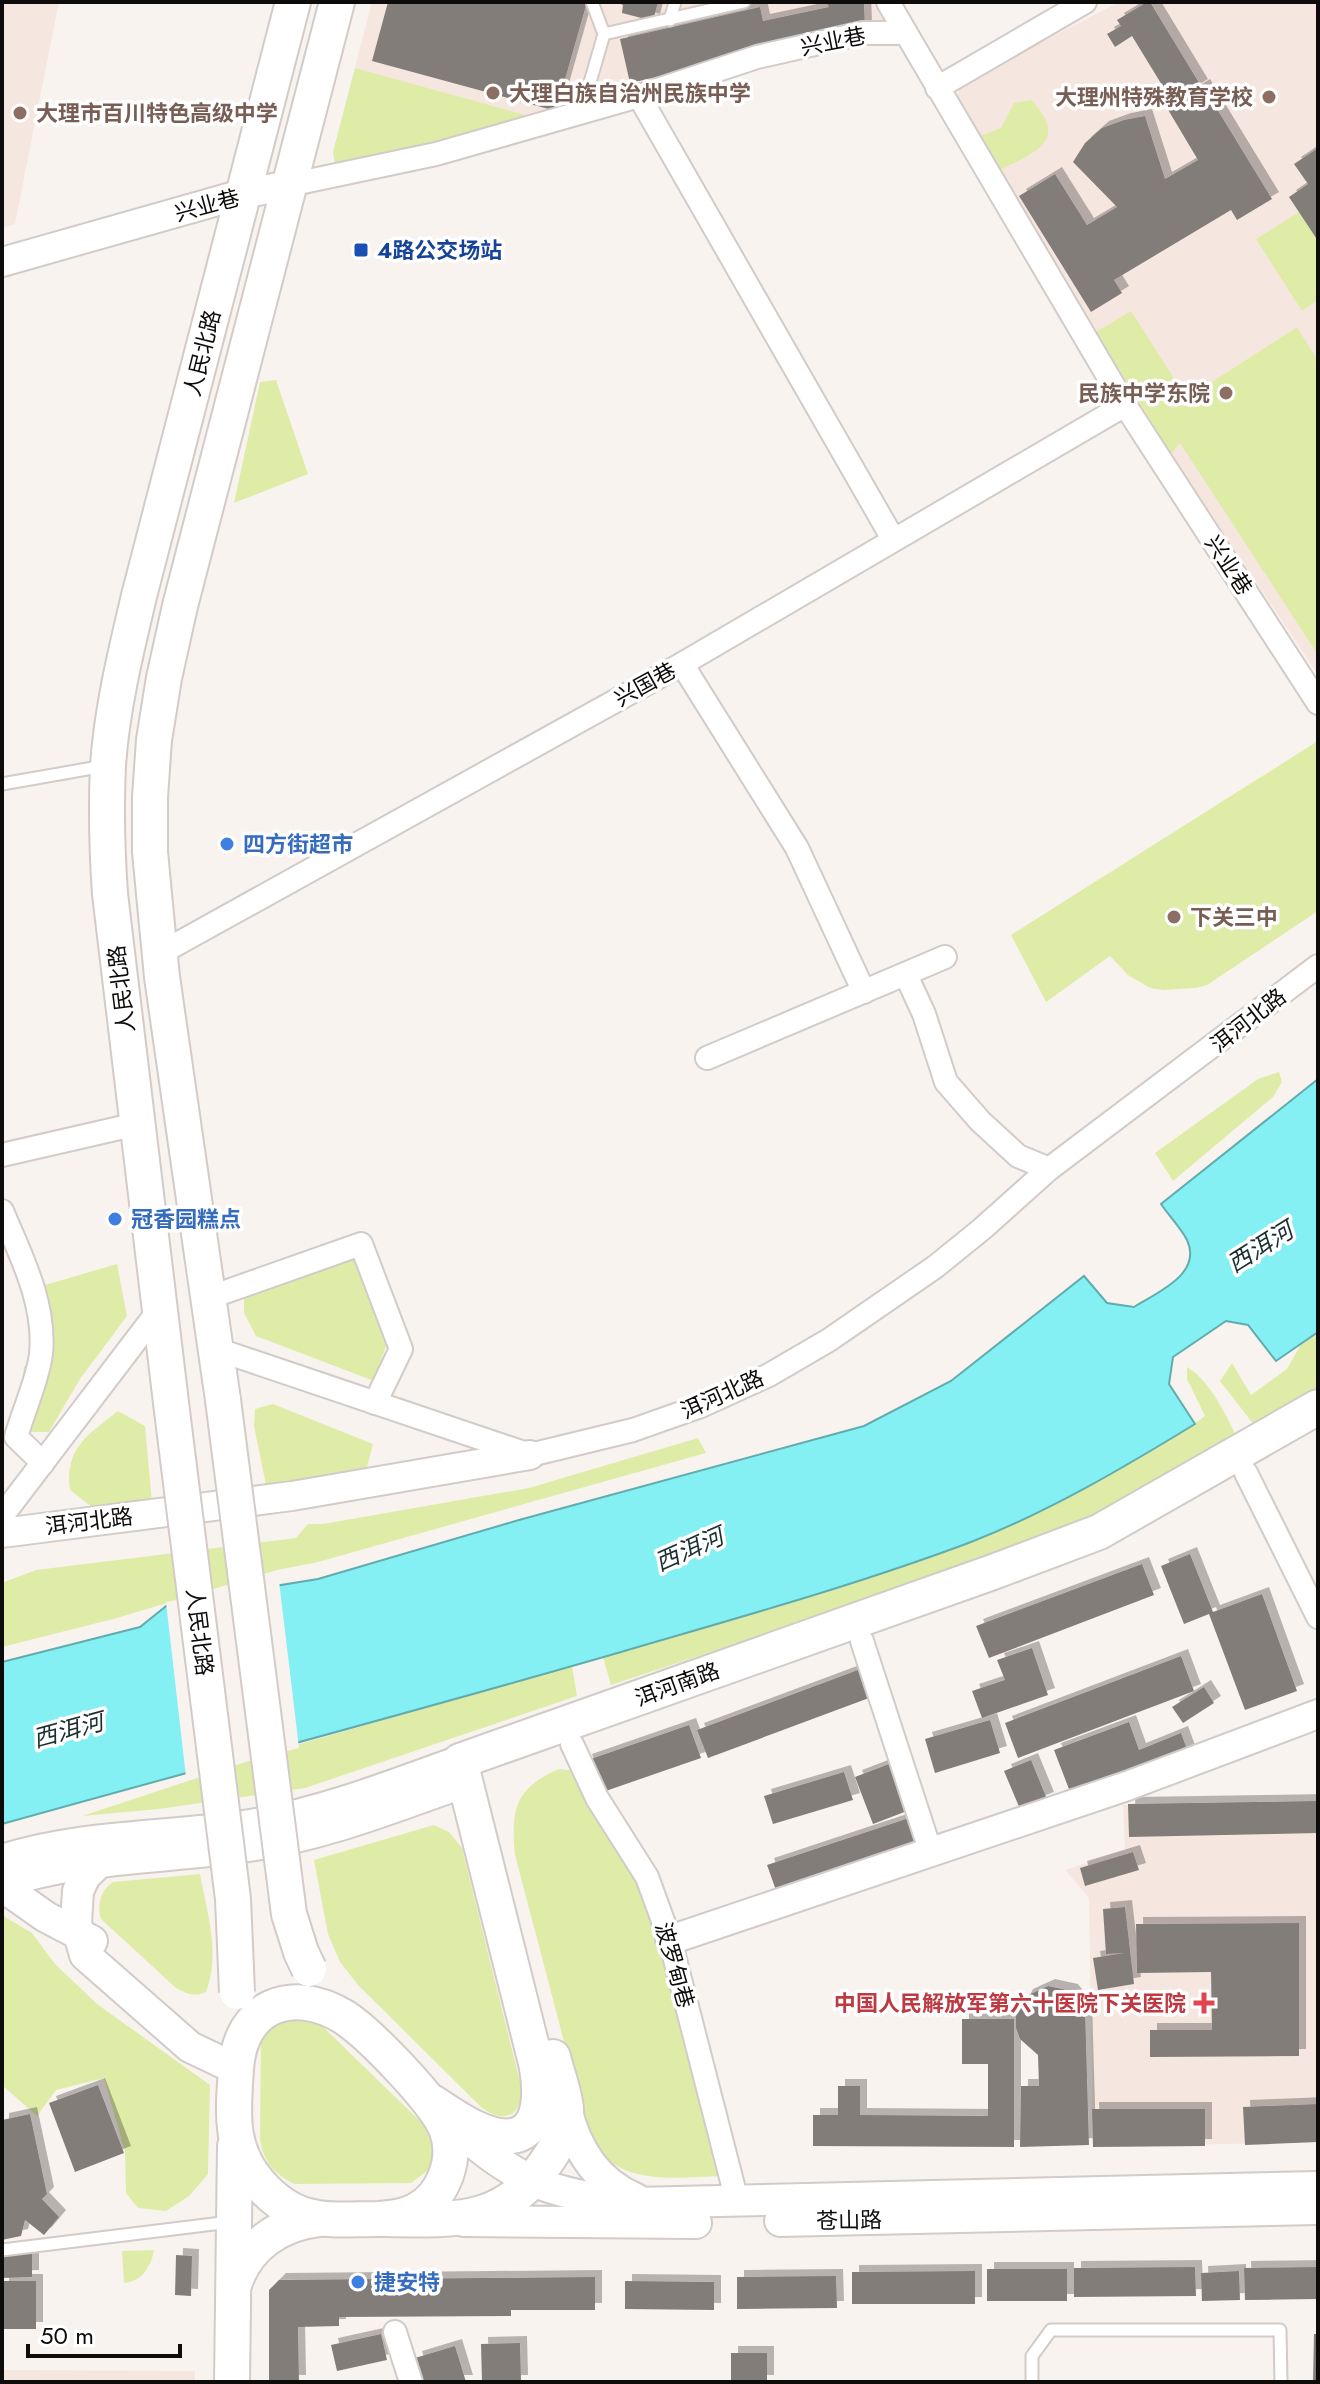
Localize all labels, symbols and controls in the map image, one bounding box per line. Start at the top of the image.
street label: 兴业巷 [798,19,868,63]
place label: 大理白族自治州民族中学 [509,77,751,109]
place label: 大理州特殊教育学校 [1055,81,1253,113]
marker: 大理白族自治州民族中学 [484,84,502,102]
marker: 大理州特殊教育学校 [1260,88,1278,106]
place label: 大理市百川特色高级中学 [36,97,278,129]
marker: 大理市百川特色高级中学 [11,104,29,122]
street label: 兴业巷 [171,181,243,229]
place label: 4路公交场站 [377,234,502,266]
marker: 4路公交场站 [352,241,370,259]
street label: 人民北路 [176,306,228,400]
place label: 民族中学东院 [1078,377,1210,409]
marker: 民族中学东院 [1217,384,1235,402]
street label: 兴业巷 [1198,529,1260,601]
street label: 兴国巷 [608,654,682,714]
place label: 四方街超市 [243,828,353,860]
marker: 四方街超市 [218,835,236,853]
place label: 下关三中 [1190,901,1278,933]
marker: 下关三中 [1165,908,1183,926]
street label: 人民北路 [100,943,142,1035]
street label: 洱河北路 [1203,980,1293,1060]
place label: 冠香园糕点 [131,1203,241,1235]
marker: 冠香园糕点 [106,1210,124,1228]
water label: 西洱河 [1220,1211,1303,1281]
street label: 洱河北路 [675,1361,769,1427]
street label: 洱河北路 [43,1500,135,1542]
water label: 西洱河 [649,1517,733,1580]
street label: 人民北路 [179,1586,221,1678]
street label: 洱河南路 [630,1654,724,1714]
water label: 西洱河 [29,1703,111,1756]
street label: 波罗甸巷 [647,1918,703,2012]
place label: 中国人民解放军第六十医院下关医院 [834,1987,1186,2019]
marker: 中国人民解放军第六十医院下关医院 [1193,1992,1215,2014]
street label: 苍山路 [816,2203,882,2237]
place label: 捷安特 [374,2266,440,2298]
marker: 捷安特 [349,2273,367,2291]
scale bar [28,2308,180,2358]
text: 50 m [40,2318,94,2353]

